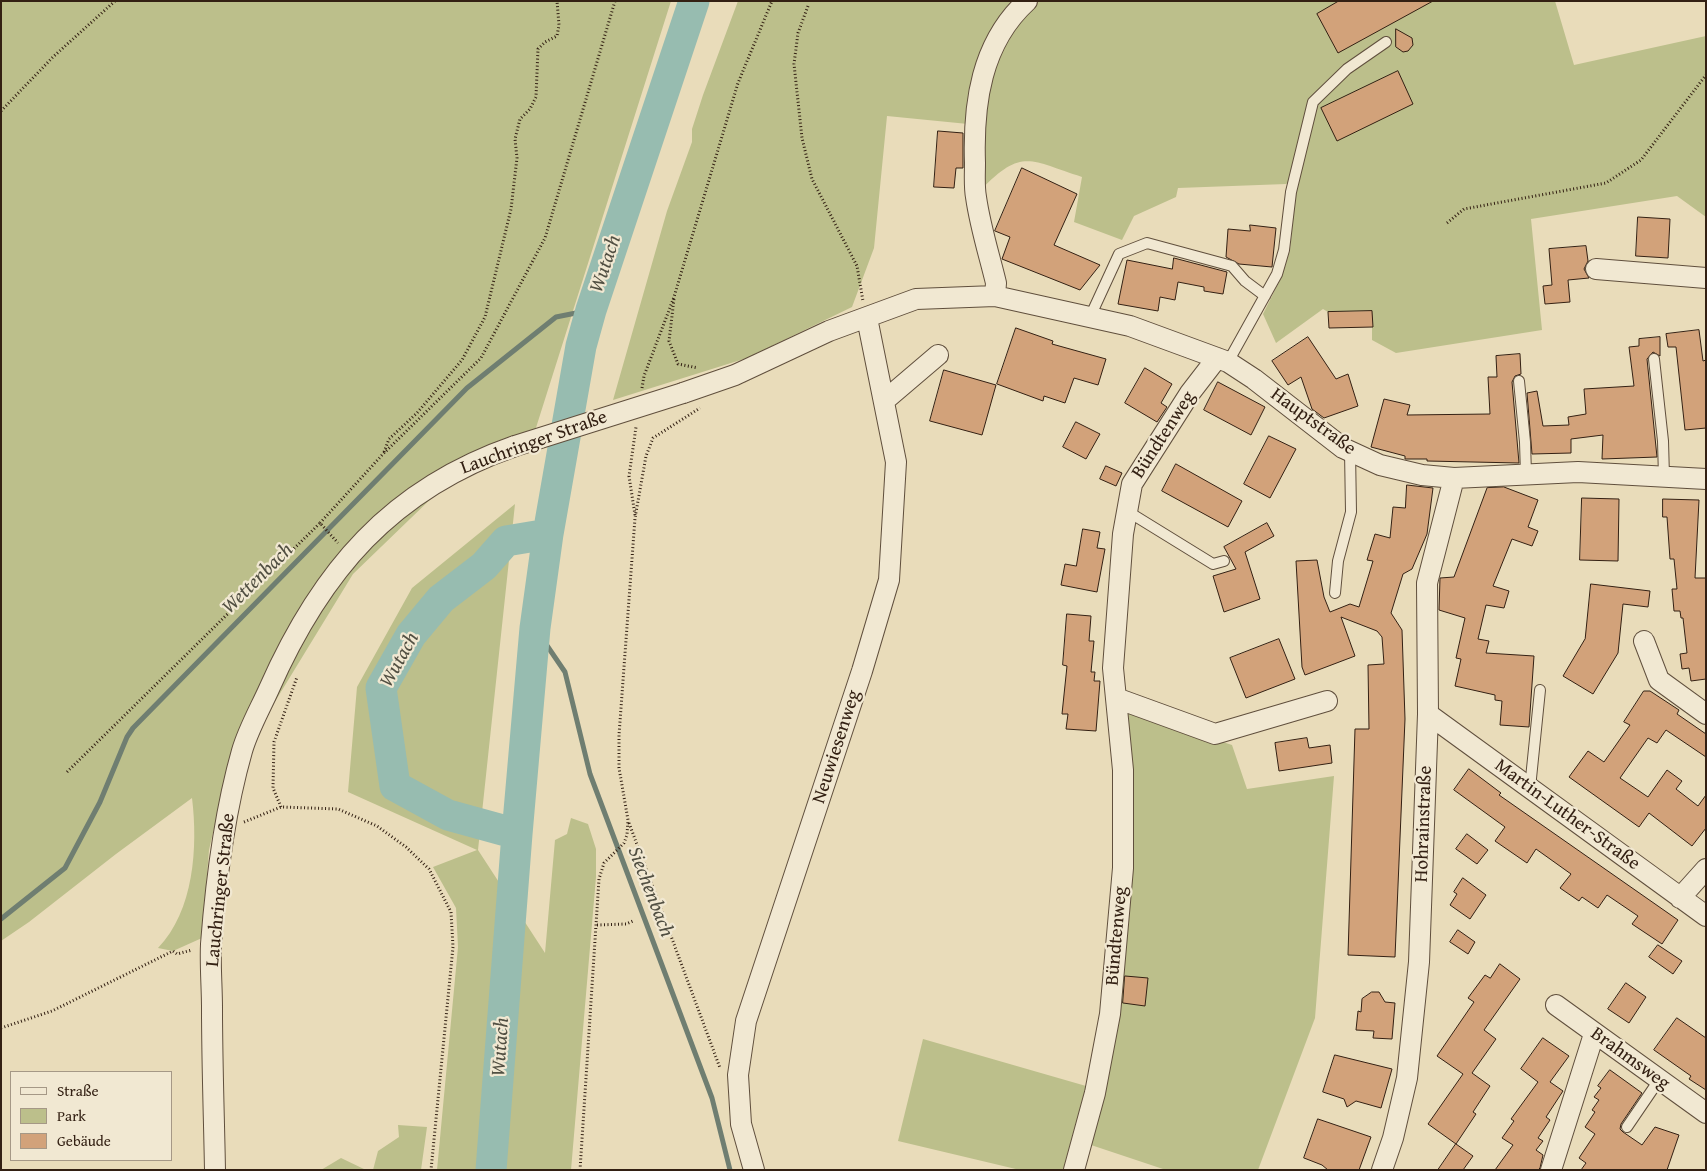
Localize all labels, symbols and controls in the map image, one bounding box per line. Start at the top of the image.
water label: Wutach [585,232,627,296]
street label: Hauptstraße [1266,383,1360,461]
street label: Bündtenweg [1127,387,1201,483]
street label: Lauchringer Straße [458,406,610,480]
water label: Wettenbach [218,539,298,619]
water label: Wutach [375,628,425,692]
street label: Neuwiesenweg [808,687,866,807]
street label: Martin-Luther-Straße [1490,755,1644,875]
street label: Hohrainstraße [1411,765,1437,883]
street label: Lauchringer Straße [202,812,240,968]
water label: Siechenbach [622,843,678,941]
street label: Bündtenweg [1101,885,1133,987]
water label: Wutach [487,1017,515,1077]
street label: Brahmsweg [1586,1023,1674,1095]
legend [10,1071,172,1161]
text: Straße [57,1080,99,1101]
text: Park [57,1105,86,1126]
text: Gebäude [57,1130,111,1151]

